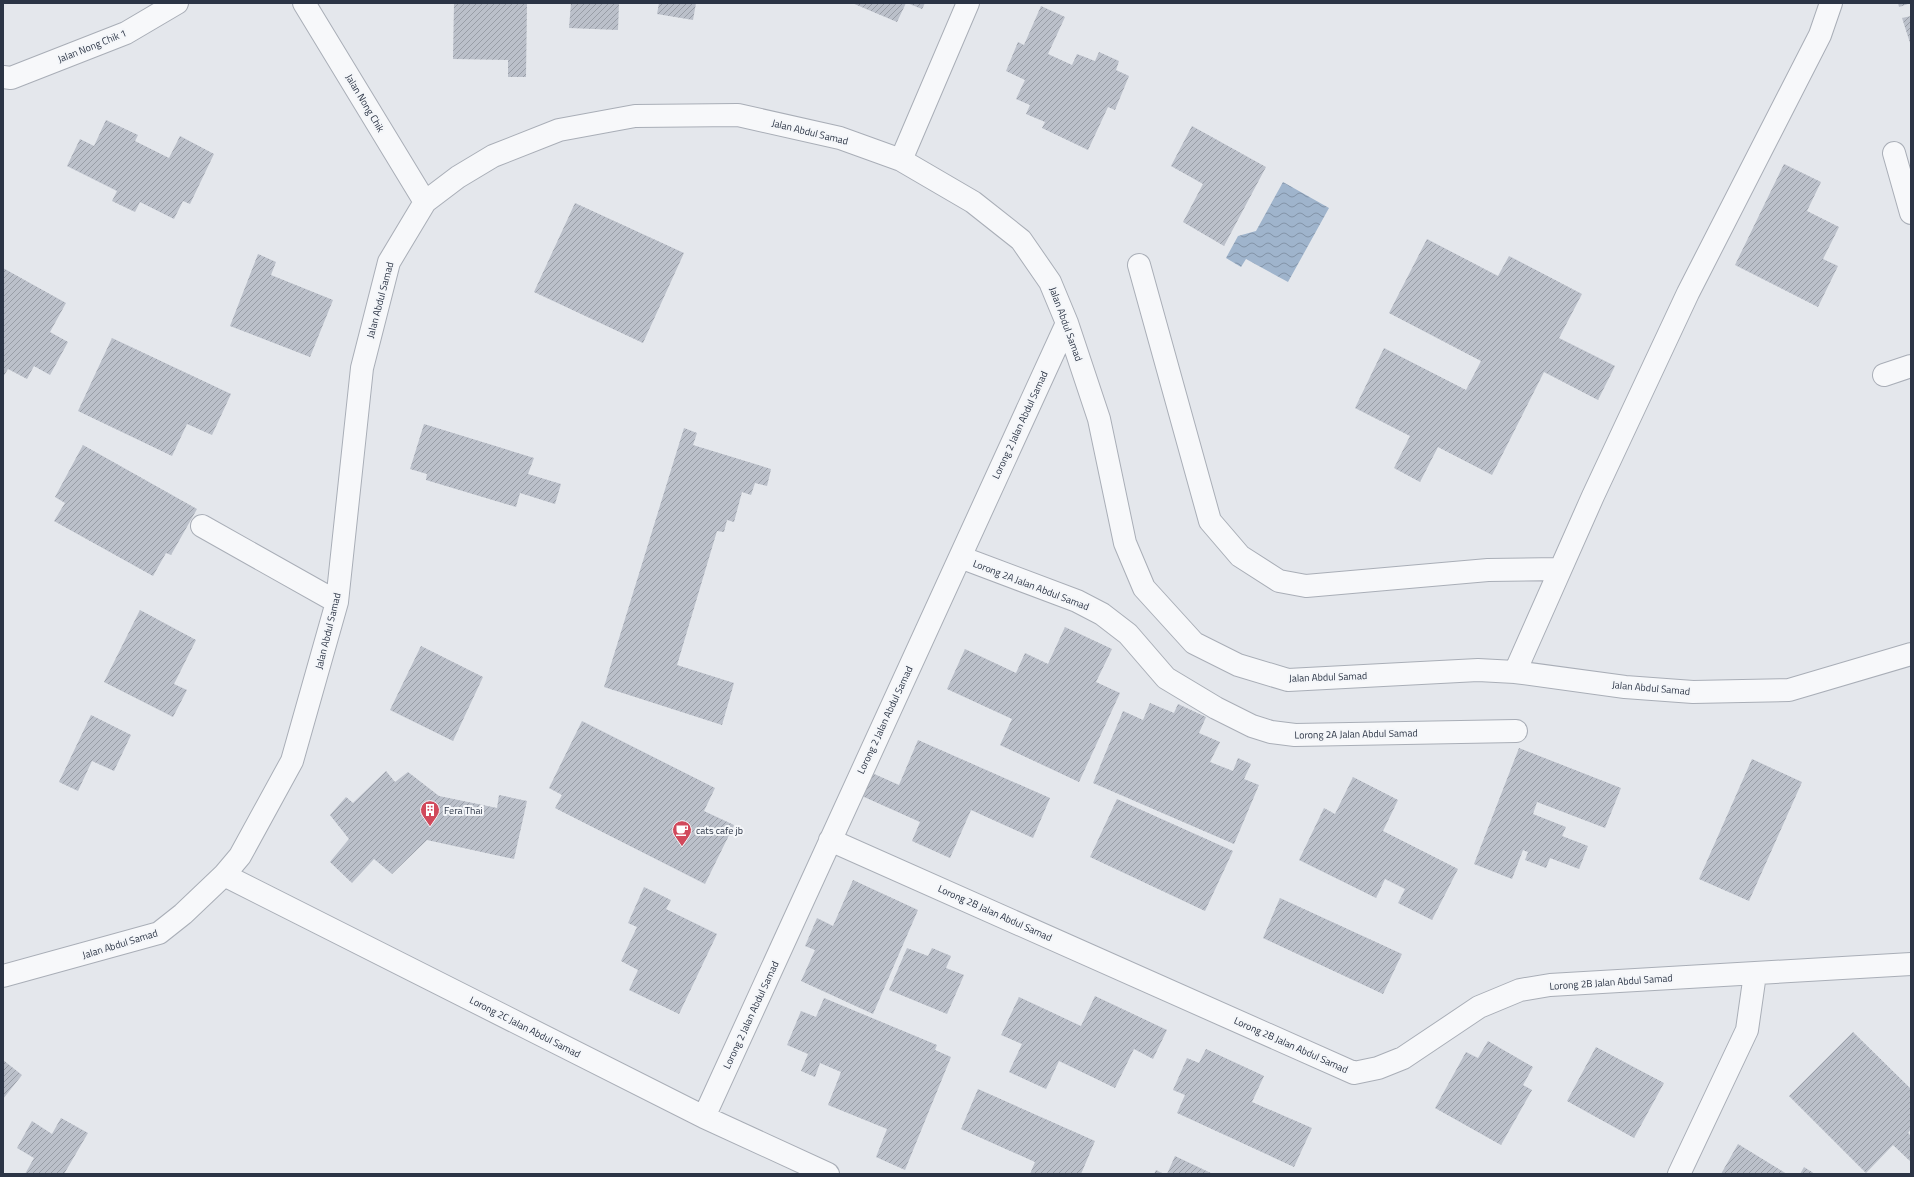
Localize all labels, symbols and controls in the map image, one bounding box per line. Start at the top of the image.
street label: Jalan Nong Chik 1 [55,25,129,67]
street label: Jalan Nong Chik [342,71,388,135]
street label: Jalan Abdul Samad [770,115,850,149]
street label: Jalan Abdul Samad [363,260,397,340]
street label: Jalan Abdul Samad [1046,285,1086,363]
street label: Lorong 2 Jalan Abdul Samad [988,369,1052,481]
street label: Lorong 2A Jalan Abdul Samad [971,556,1091,614]
street label: Jalan Abdul Samad [311,591,345,671]
street label: Lorong 2 Jalan Abdul Samad [853,664,917,776]
street label: Jalan Abdul Samad [1289,668,1367,686]
street label: Jalan Abdul Samad [1611,677,1691,699]
street label: Lorong 2A Jalan Abdul Samad [1294,725,1418,743]
building icon: Fera Thai [419,799,441,827]
place label: Fera Thai [444,803,483,818]
cafe icon: cats cafe jb [671,819,693,847]
place label: cats cafe jb [696,823,743,838]
street label: Lorong 2B Jalan Abdul Samad [936,881,1054,945]
street label: Jalan Abdul Samad [80,925,160,963]
street label: Lorong 2 Jalan Abdul Samad [719,959,783,1071]
street label: Lorong 2B Jalan Abdul Samad [1549,970,1673,994]
street label: Lorong 2C Jalan Abdul Samad [467,992,583,1062]
street label: Lorong 2B Jalan Abdul Samad [1232,1013,1350,1077]

